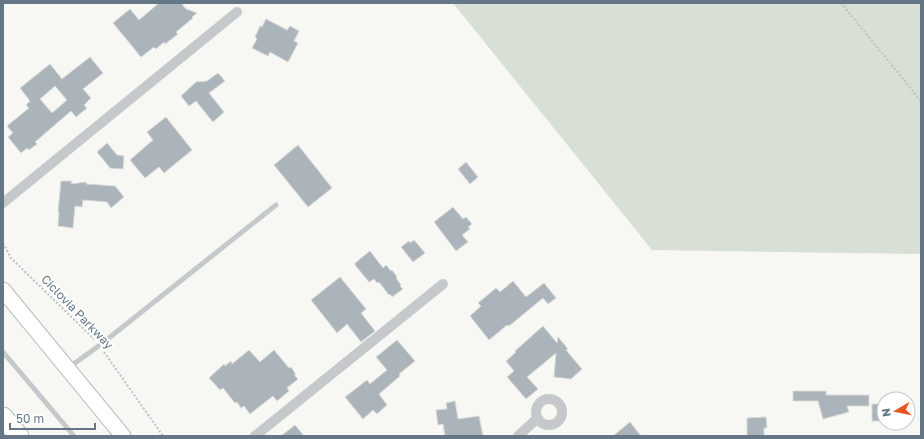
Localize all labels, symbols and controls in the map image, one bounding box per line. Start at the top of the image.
street label: Ciclovia Parkway [38,271,117,352]
north arrow [876,391,916,431]
scale bar [10,405,95,431]
text: N [879,407,893,418]
text: 50 m [16,411,44,426]

